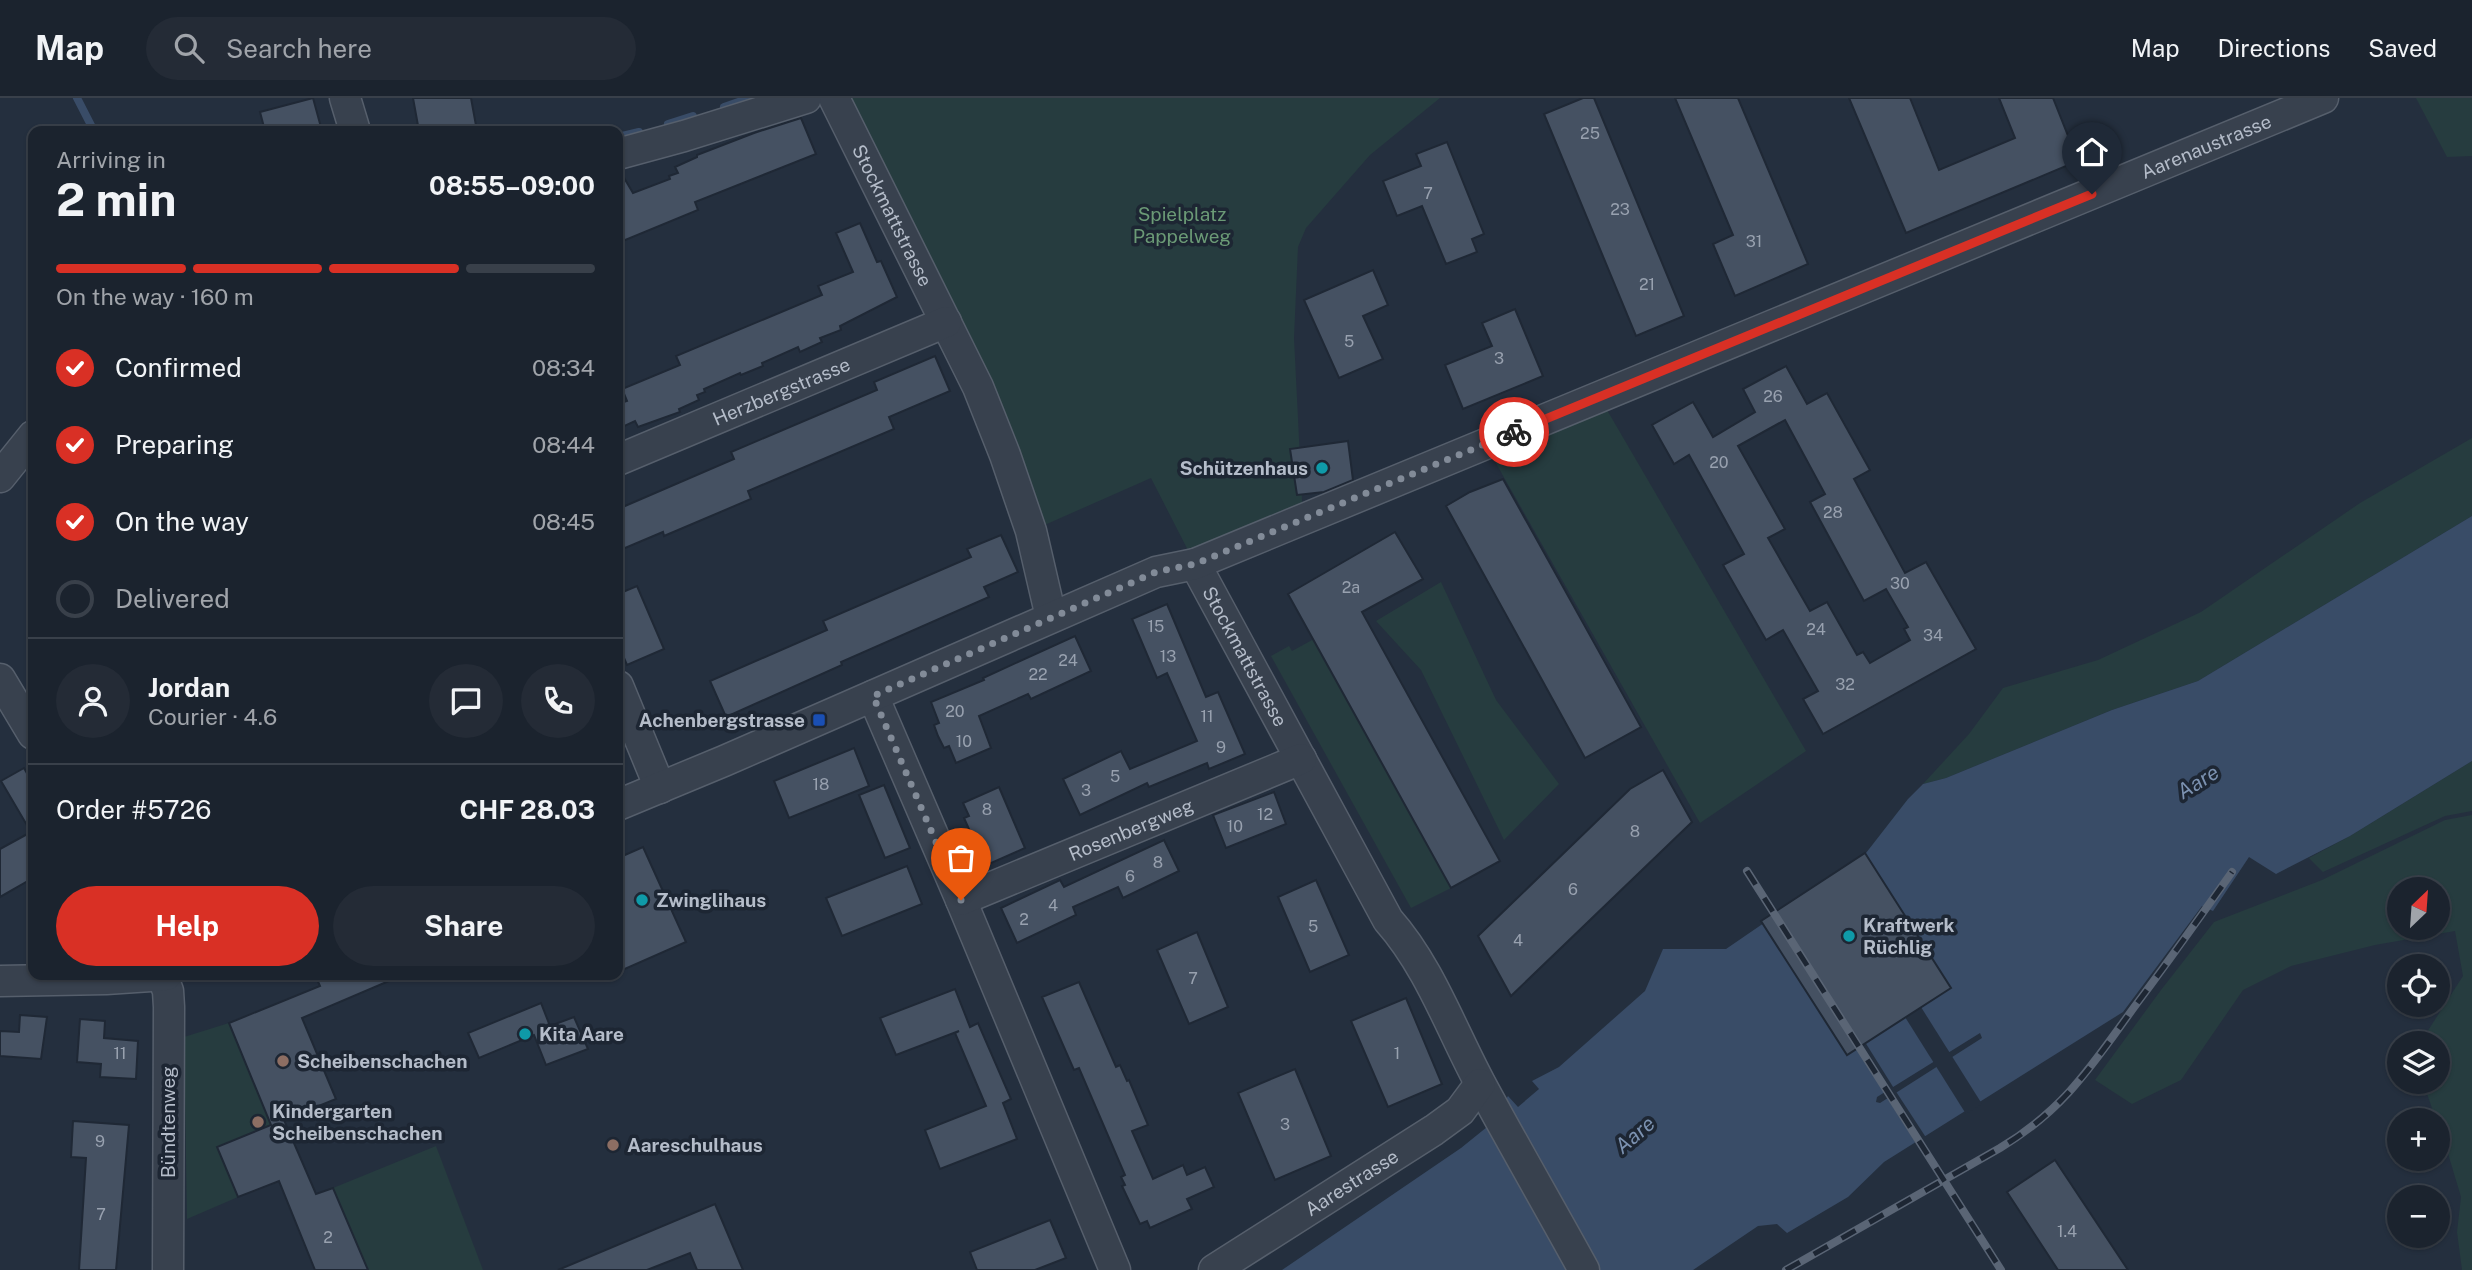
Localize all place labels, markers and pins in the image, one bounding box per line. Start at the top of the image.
pin [2062,122,2122,194]
place label: Schützenhaus [1179,457,1308,479]
marker: Schützenhaus [1314,460,1330,476]
place label: Achenbergstrasse [639,709,805,731]
marker: Achenbergstrasse [811,712,827,728]
pin [931,828,991,900]
place label: Zwinglihaus [656,889,766,911]
marker: Zwinglihaus [634,892,650,908]
place label: Kraftwerk Rüchlig [1863,914,1955,958]
marker: Kraftwerk Rüchlig [1841,928,1857,944]
place label: Kita Aare [539,1023,624,1045]
marker: Kita Aare [517,1026,533,1042]
place label: Scheibenschachen [297,1050,468,1072]
marker: Scheibenschachen [275,1053,291,1069]
place label: Kindergarten Scheibenschachen [272,1100,443,1144]
marker: Kindergarten Scheibenschachen [250,1114,266,1130]
place label: Aareschulhaus [627,1134,763,1156]
marker: Aareschulhaus [605,1137,621,1153]

